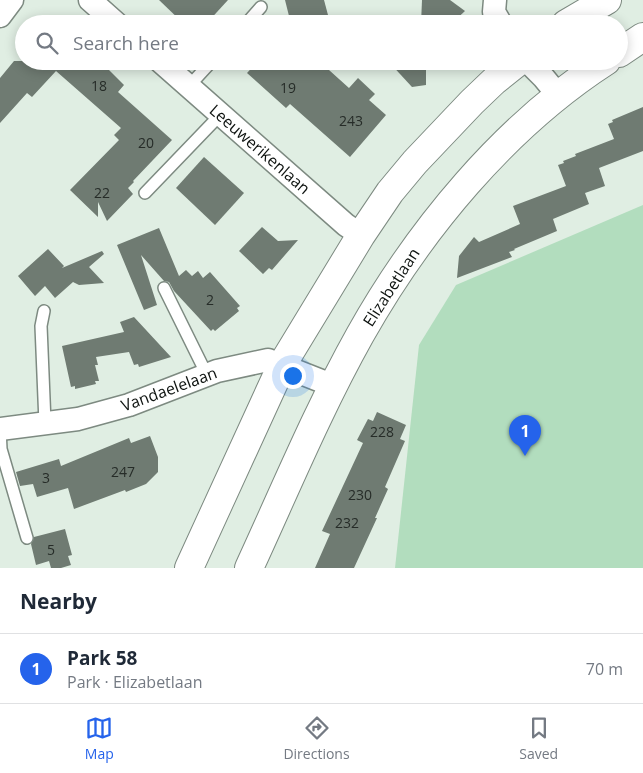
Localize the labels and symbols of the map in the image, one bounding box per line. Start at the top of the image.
house number: 18 [91,76,107,95]
house number: 19 [280,78,296,97]
street label: Leeuwerikenlaan [205,99,315,199]
house number: 243 [339,111,363,130]
house number: 20 [138,133,154,152]
house number: 22 [94,183,110,202]
street label: Elizabetlaan [357,243,425,331]
house number: 2 [206,290,214,309]
street label: Vandaelelaan [118,361,220,417]
your location [280,363,306,389]
pin: 1 [509,415,541,456]
house number: 228 [370,422,394,441]
house number: 247 [111,462,135,481]
house number: 3 [42,468,50,487]
house number: 230 [348,485,372,504]
house number: 232 [335,513,359,532]
house number: 5 [47,540,55,559]

